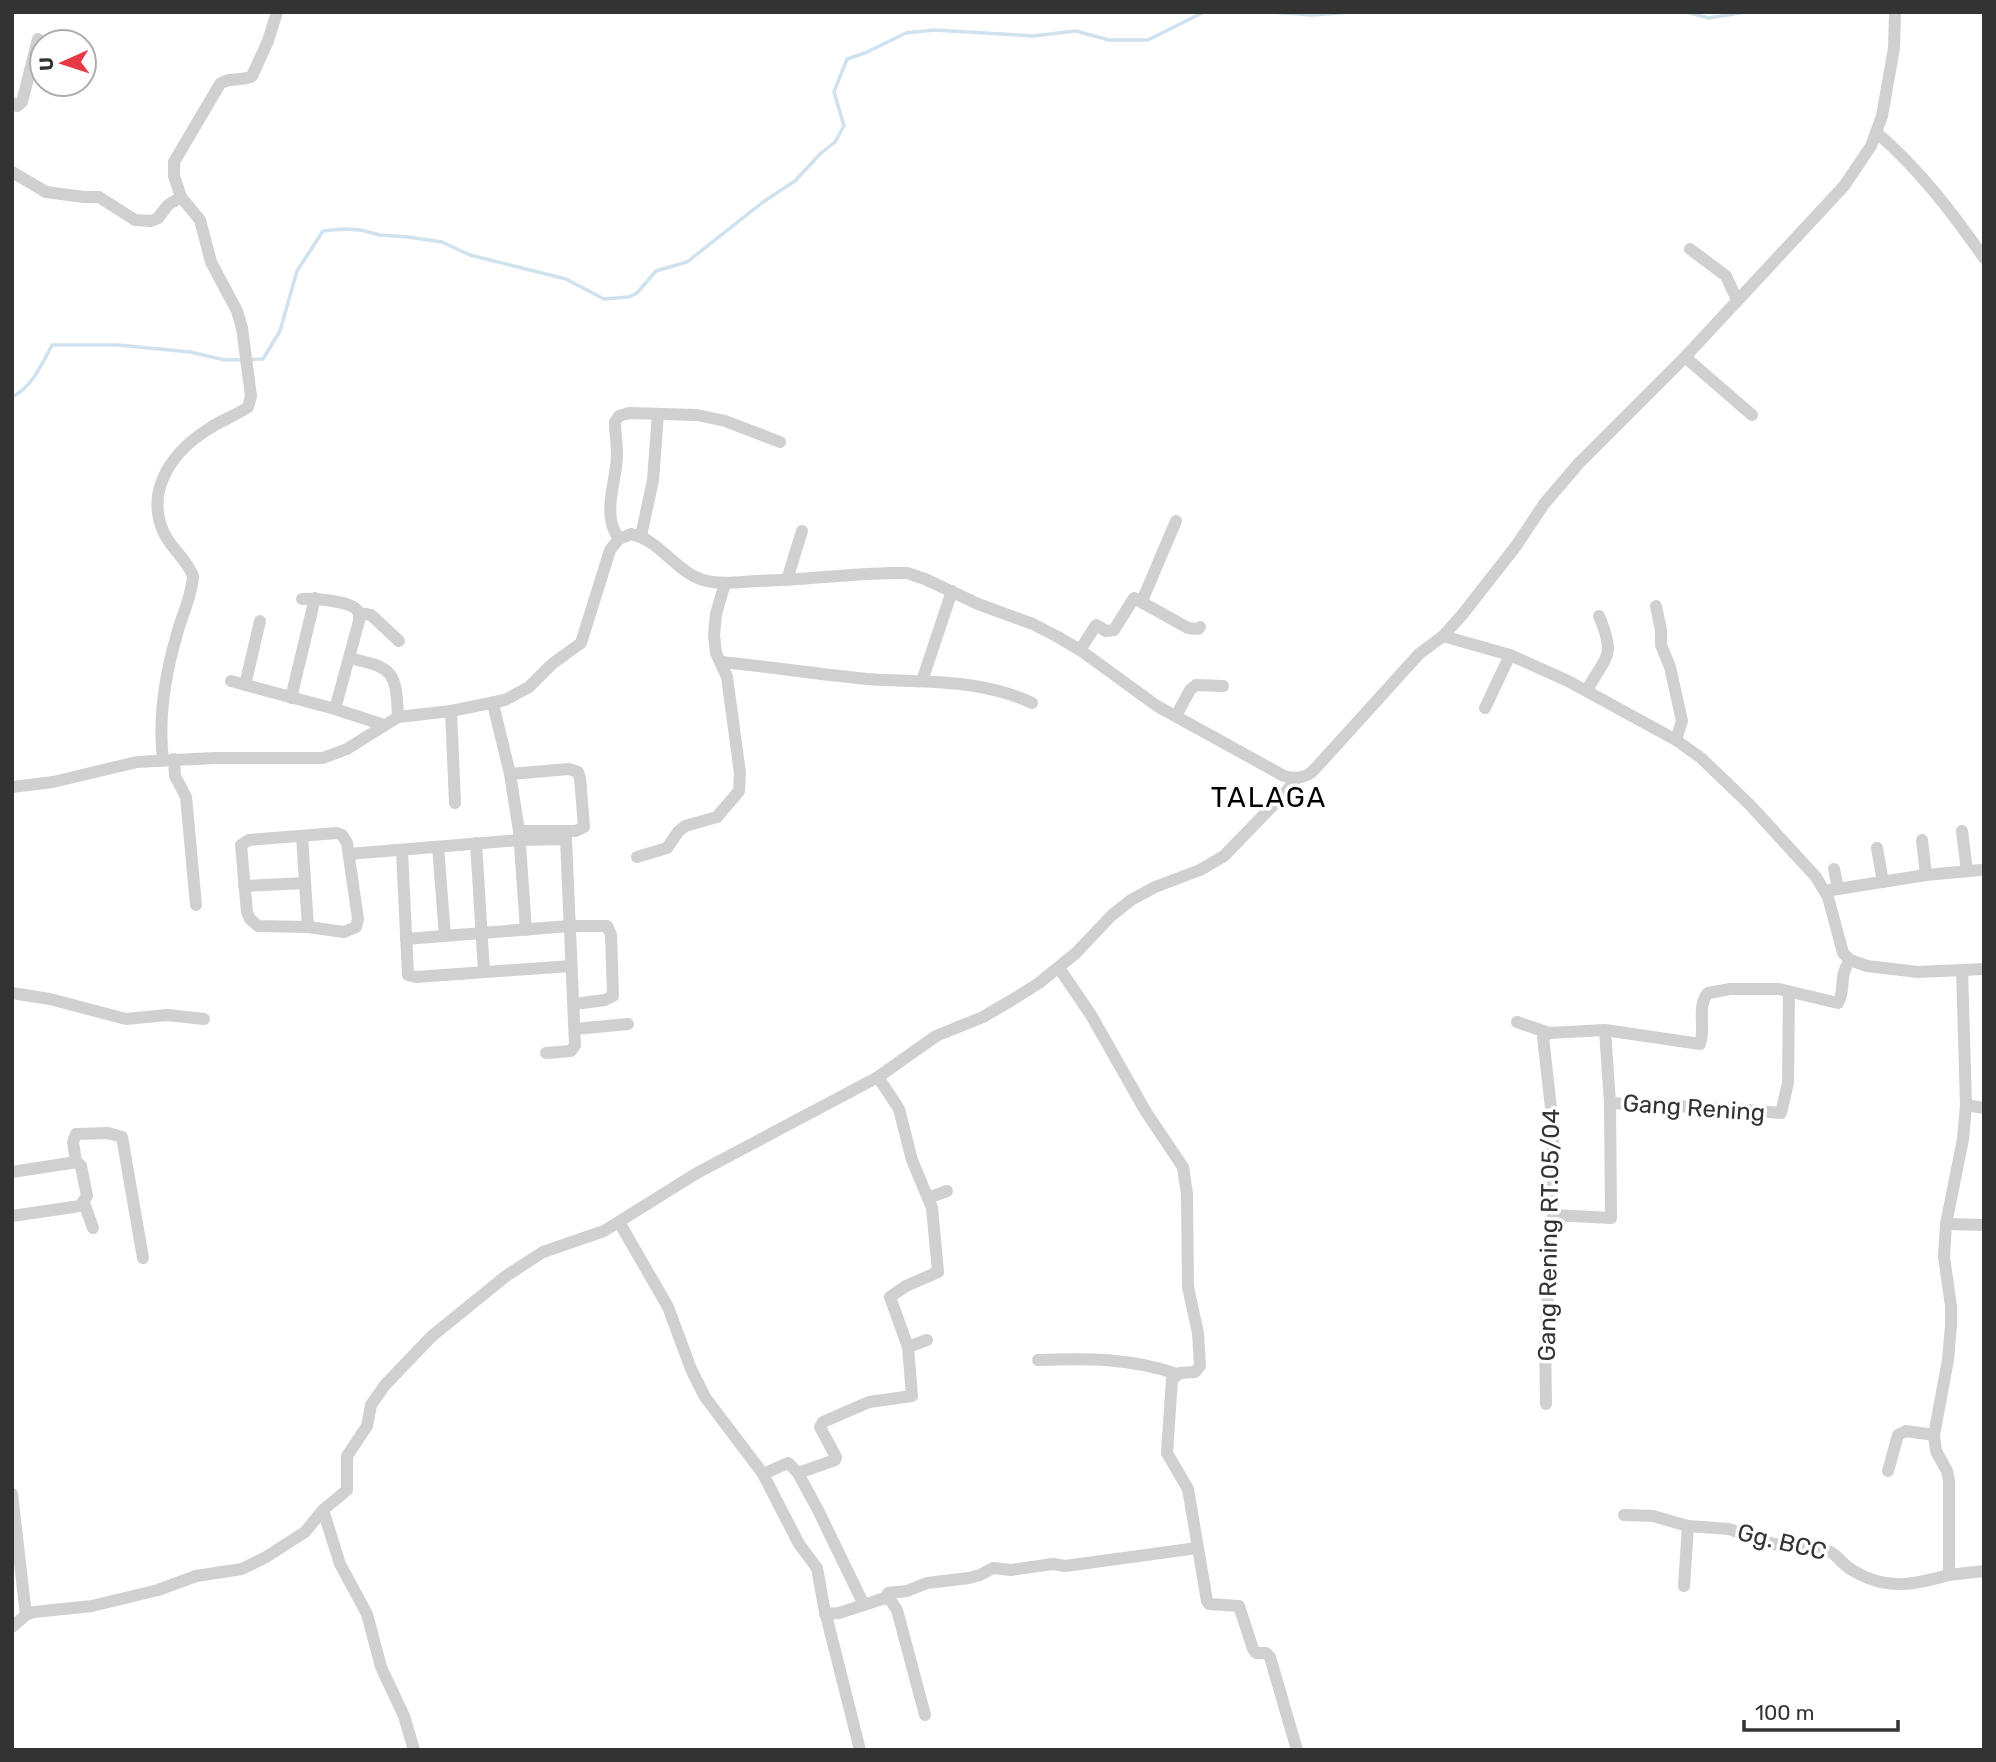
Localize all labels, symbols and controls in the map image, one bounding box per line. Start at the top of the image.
north arrow [28,28,98,98]
text: U [35,56,58,71]
district label: TALAGA [1211,781,1327,814]
street label: Gang Rening [1622,1089,1766,1127]
street label: Gang Rening RT.05/04 [1533,1108,1565,1362]
street label: Gg. BCC [1735,1518,1829,1566]
scale bar [1744,1688,1898,1732]
text: 100 m [1755,1700,1814,1725]

